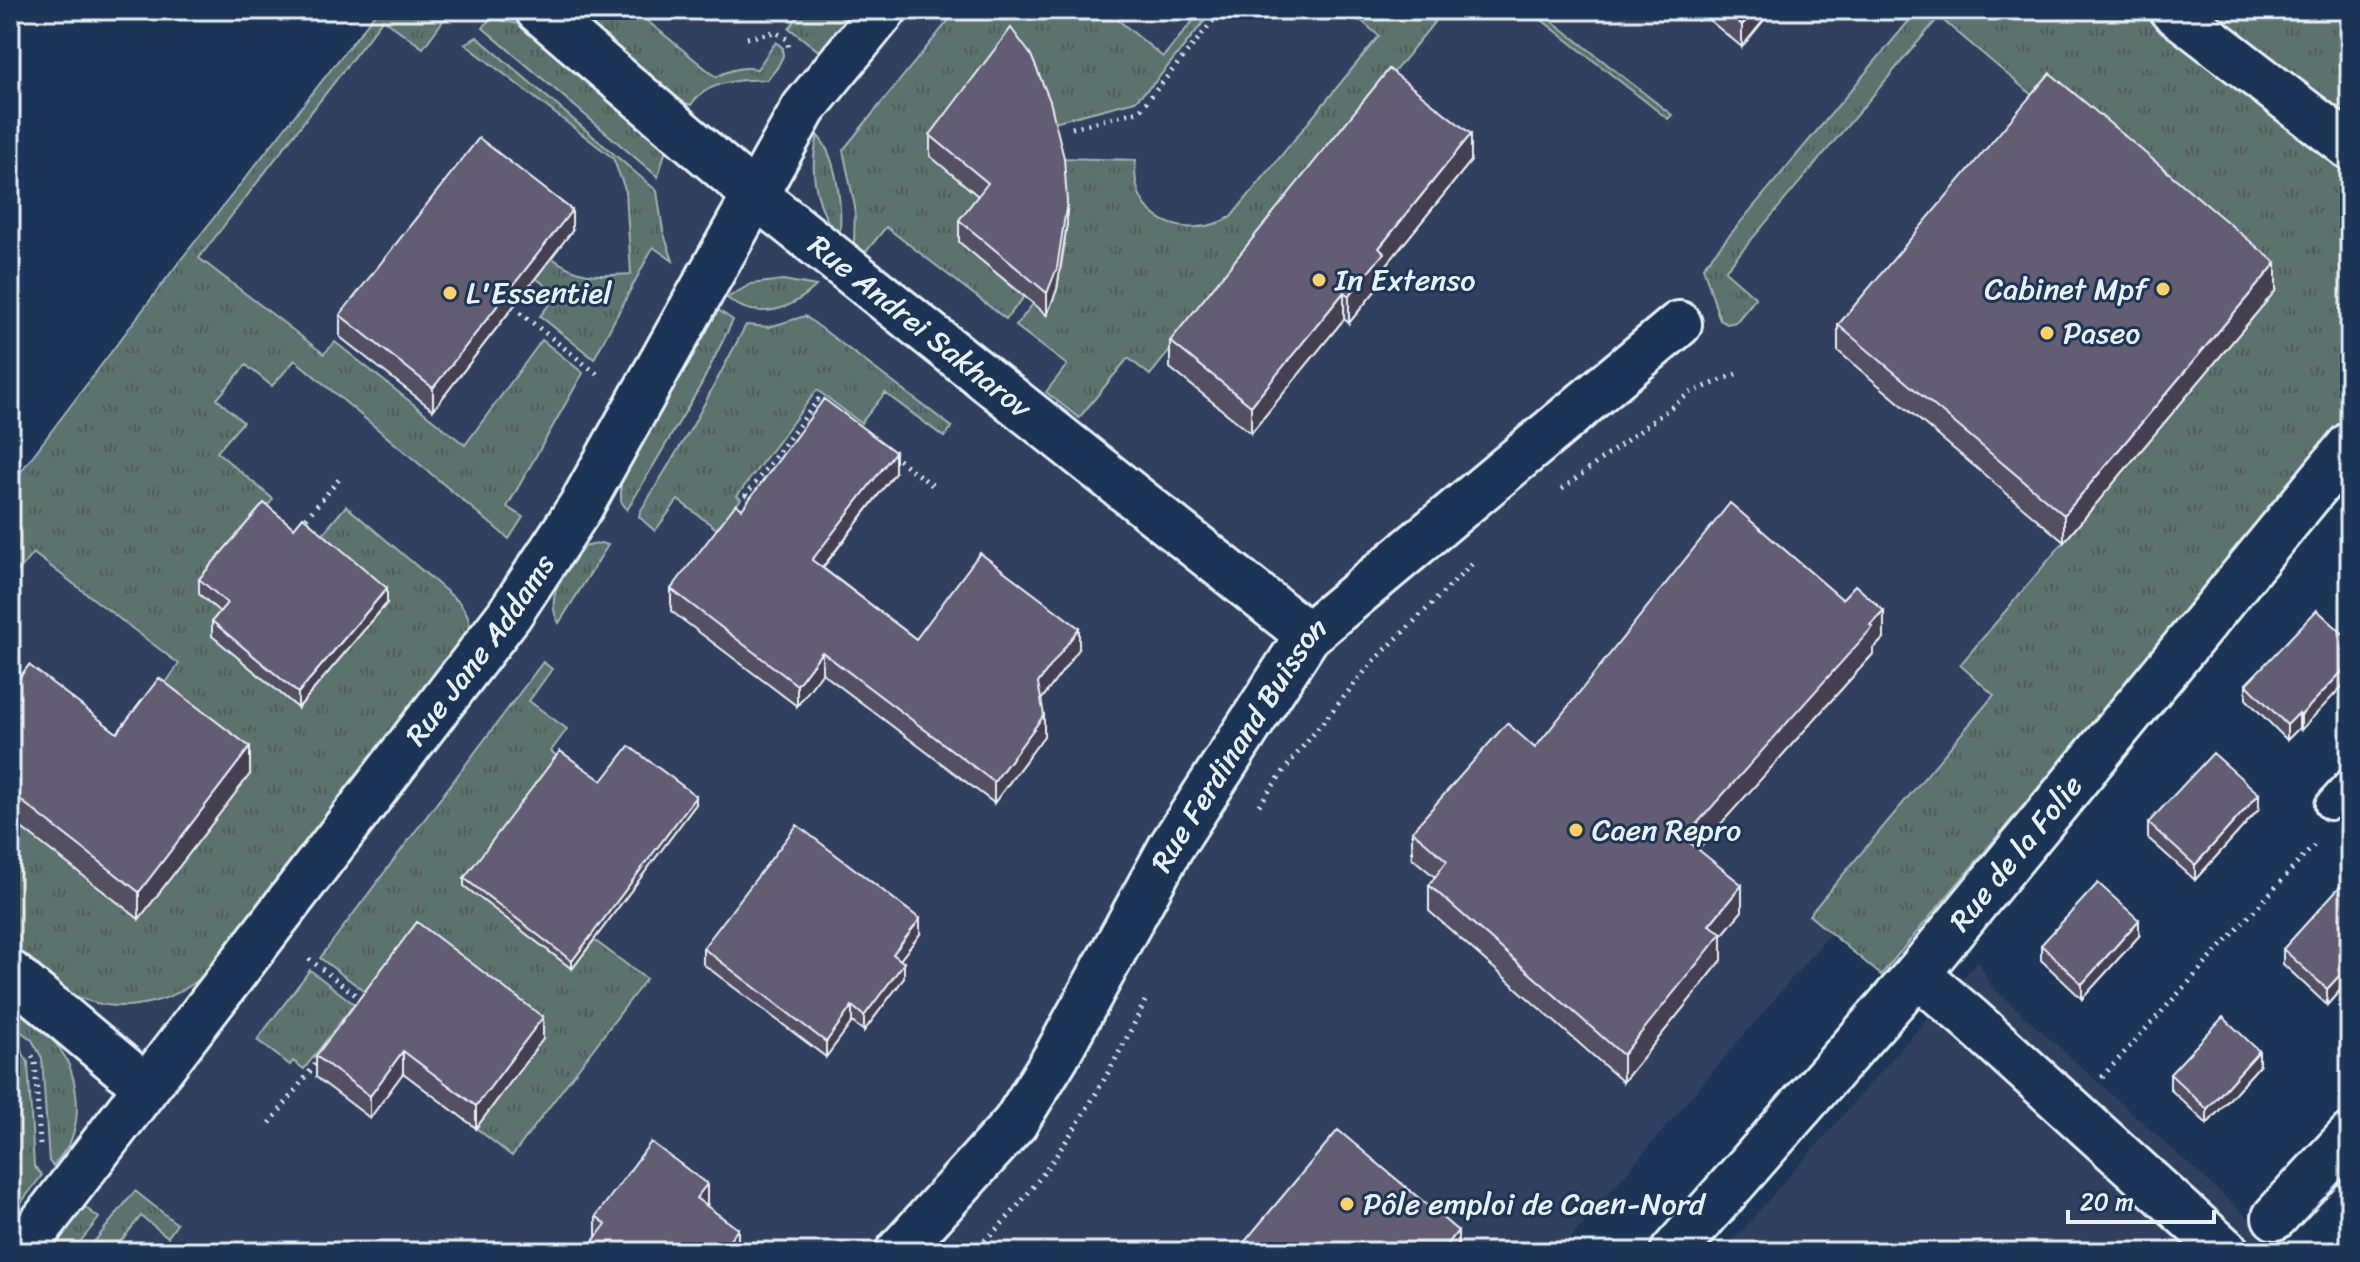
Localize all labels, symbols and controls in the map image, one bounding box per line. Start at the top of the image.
street label: Rue Andrei Sakharov [796,220,1046,434]
place label: In Extenso [1334,253,1476,307]
place label: Cabinet Mpf [1985,262,2150,316]
place label: L'Essentiel [466,266,613,320]
marker: In Extenso [1310,271,1328,289]
marker: Cabinet Mpf [2154,280,2172,298]
marker: L'Essentiel [441,284,459,302]
place label: Paseo [2063,306,2140,360]
marker: Paseo [2038,324,2056,342]
street label: Rue Jane Addams [390,542,570,758]
street label: Rue Ferdinand Buisson [1135,602,1340,882]
street label: Rue de la Folie [1935,762,2097,944]
place label: Caen Repro [1592,803,1741,857]
marker: Caen Repro [1567,821,1585,839]
scale bar [2068,1174,2214,1224]
place label: Pôle emploi de Caen-Nord [1363,1177,1707,1231]
text: 20 m [2080,1181,2134,1223]
marker: Pôle emploi de Caen-Nord [1338,1195,1356,1213]

